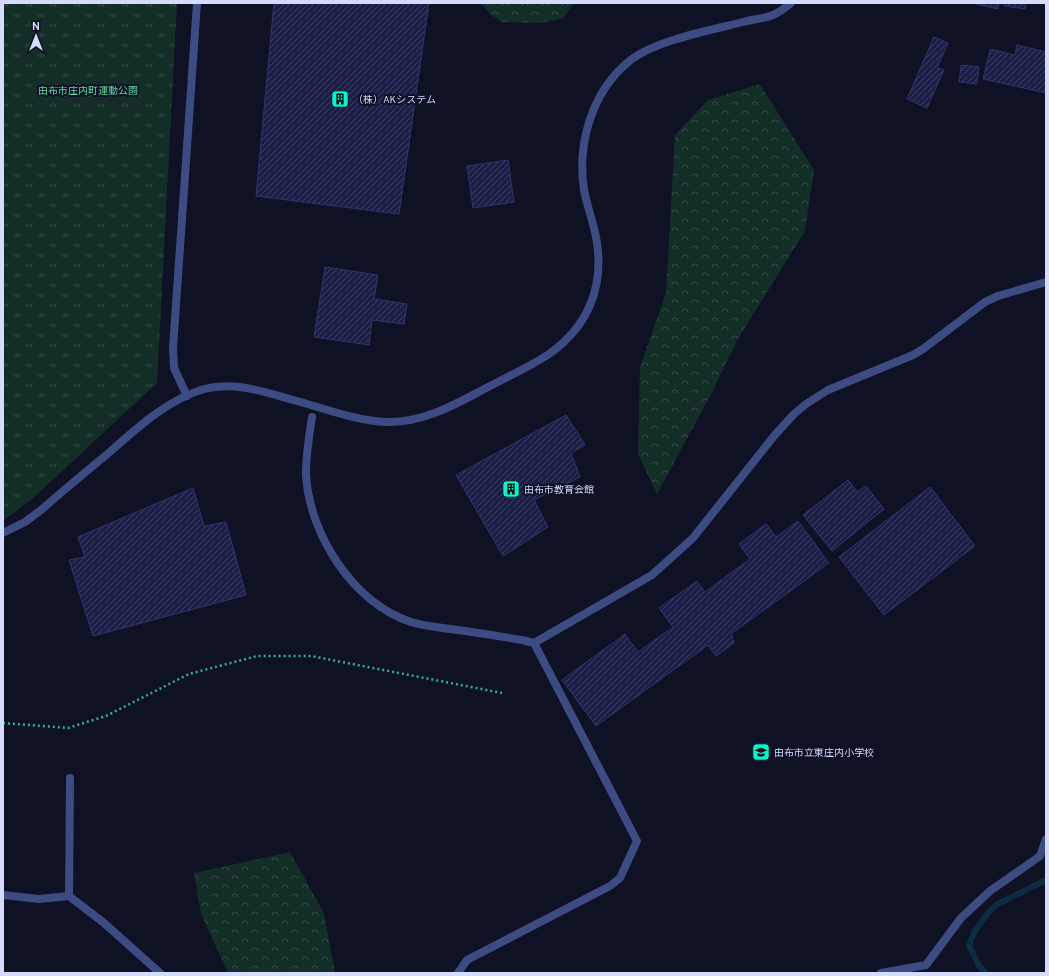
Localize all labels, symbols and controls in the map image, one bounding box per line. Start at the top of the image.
north arrow [16,16,56,56]
text: N [32,20,40,34]
park label: 由布市庄内町運動公園 [38,85,138,98]
building icon: （株）AKシステム [330,89,350,109]
place label: （株）AKシステム [353,94,436,107]
building icon: 由布市教育会館 [501,479,521,499]
place label: 由布市教育会館 [524,484,594,497]
school or university icon: 由布市立東庄内小学校 [751,742,771,762]
place label: 由布市立東庄内小学校 [774,747,874,760]

